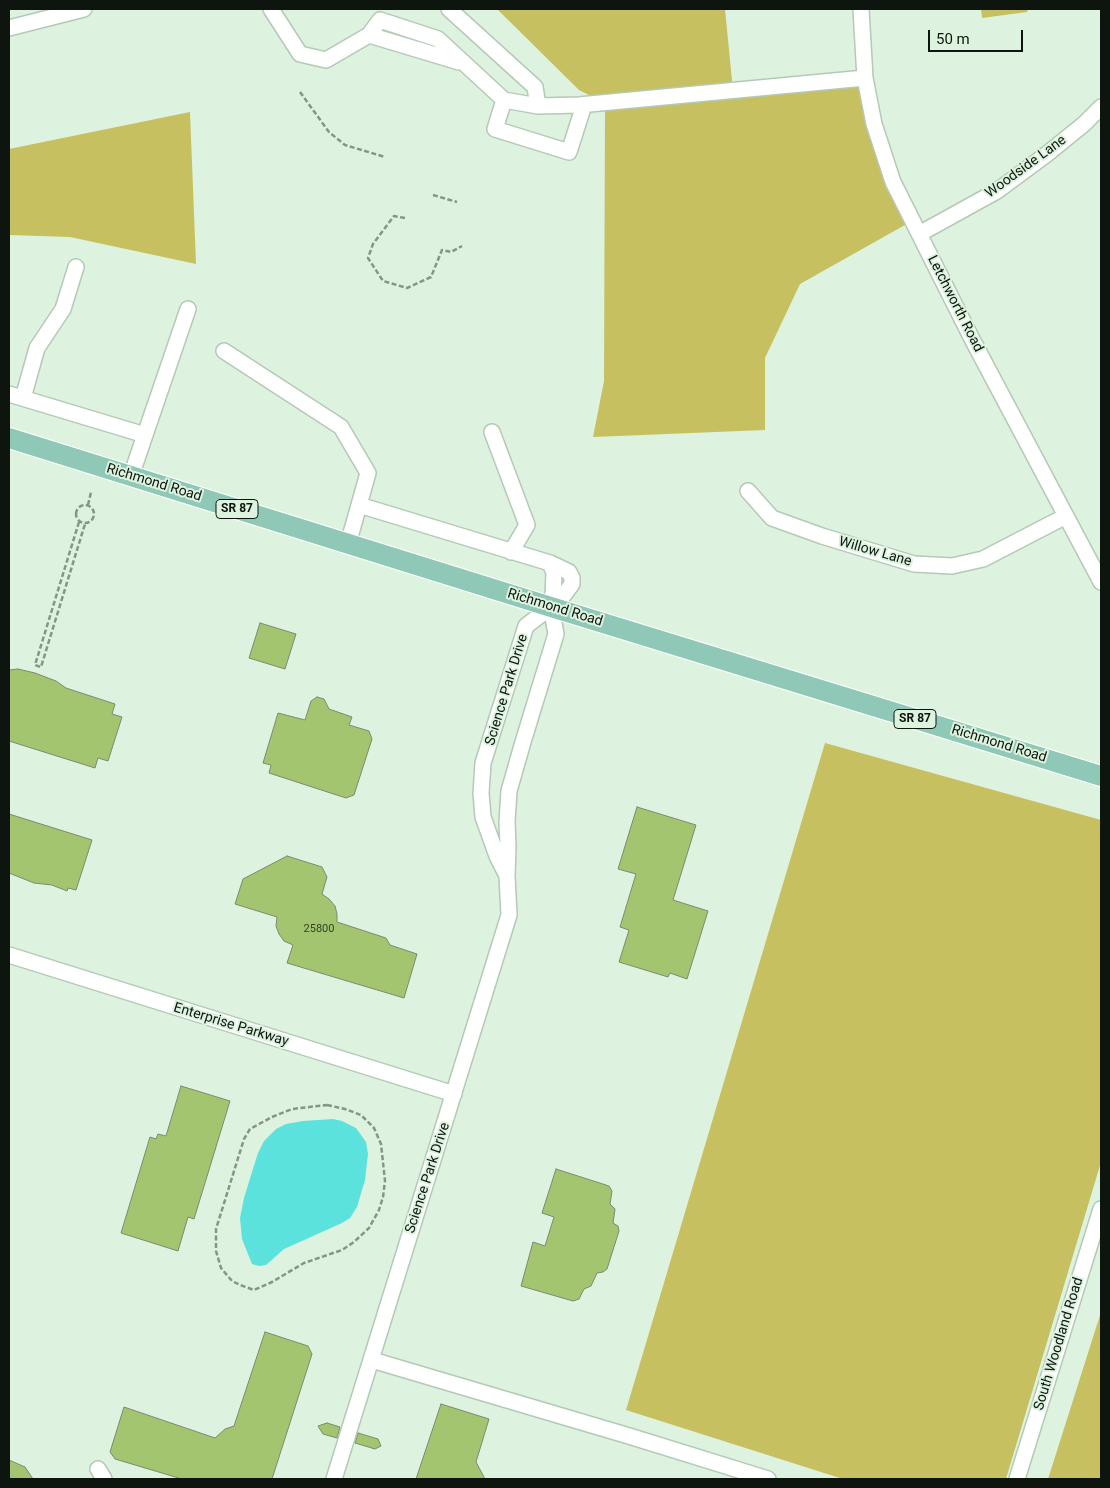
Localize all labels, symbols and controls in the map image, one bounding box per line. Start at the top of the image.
scale bar [930,20,1025,52]
text: 50 m [936,30,970,48]
street label: Woodside Lane [982,132,1070,202]
street label: Letchworth Road [923,253,987,355]
street label: Richmond Road [104,461,204,505]
road number: SR 87 [216,499,258,518]
street label: Willow Lane [837,534,913,570]
street label: Richmond Road [505,586,605,630]
street label: Science Park Drive [482,632,532,748]
road number: SR 87 [894,710,936,729]
street label: Richmond Road [949,722,1049,766]
house number: 25800 [304,922,334,936]
street label: Enterprise Parkway [171,1000,291,1050]
street label: Science Park Drive [402,1120,454,1236]
street label: South Woodland Road [1031,1276,1087,1412]

